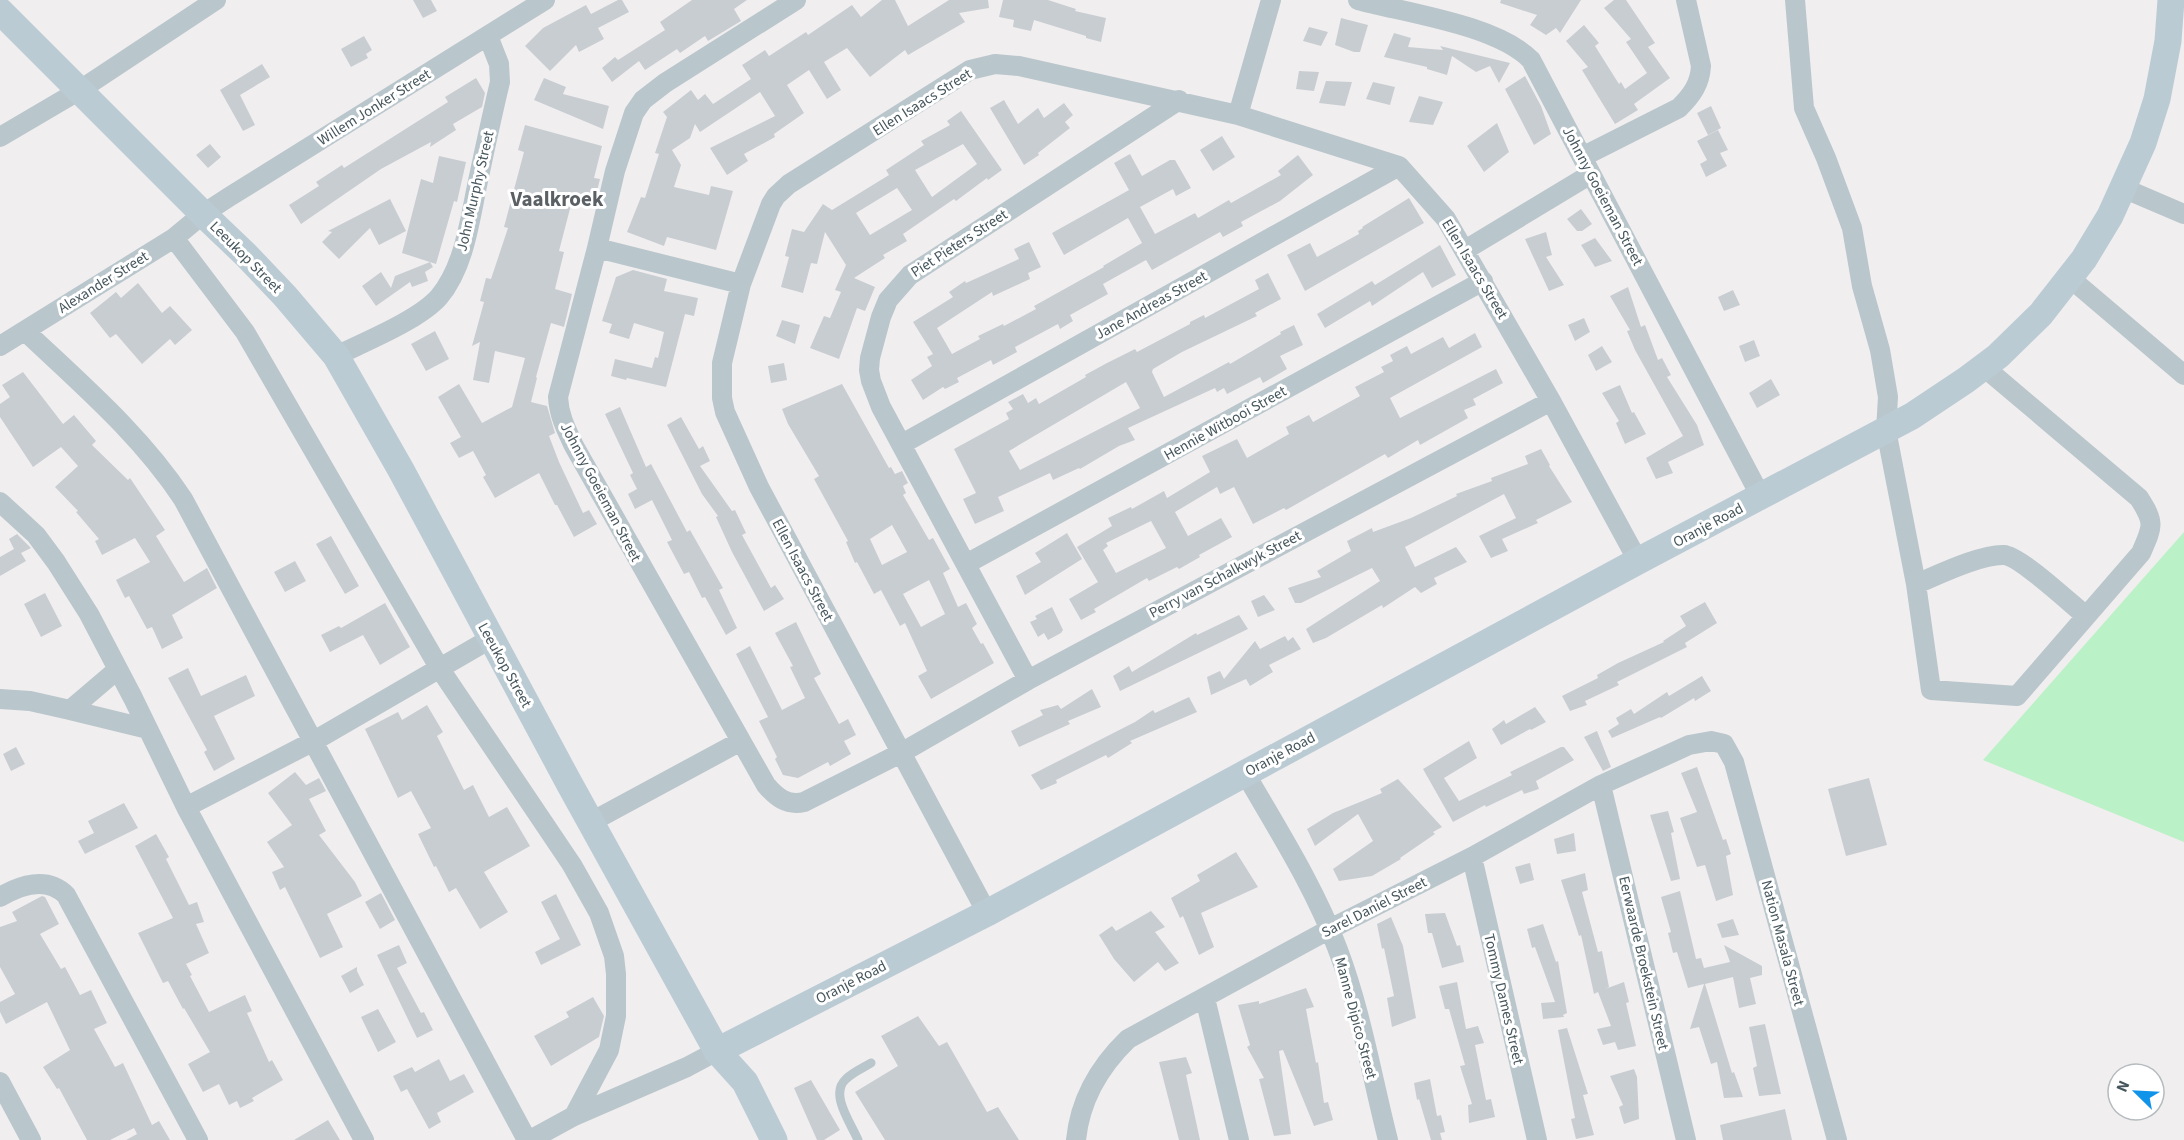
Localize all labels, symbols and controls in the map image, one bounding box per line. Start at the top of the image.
street label: Willem Jonker Street [314,64,435,151]
street label: Ellen Isaacs Street [869,64,976,141]
street label: Johnny Goeieman Street [1557,123,1648,269]
street label: John Murphy Street [451,129,500,253]
district label: Vaalkroek [510,184,604,214]
street label: Piet Pieters Street [907,204,1012,283]
street label: Ellen Isaacs Street [1436,215,1513,323]
street label: Leeukop Street [205,217,286,298]
street label: Alexander Street [54,246,153,319]
street label: Jane Andreas Street [1092,266,1211,345]
street label: Hennie Witbooi Street [1160,381,1290,466]
street label: Johnny Goeieman Street [555,419,646,565]
street label: Oranje Road [1669,498,1747,553]
street label: Ellen Isaacs Street [767,515,838,625]
street label: Perry van Schalkwyk Street [1145,525,1305,623]
street label: Leeukop Street [473,619,537,712]
street label: Oranje Road [1241,727,1319,782]
street label: Sarel Daniel Street [1318,872,1430,943]
street label: Eerwaarde Broekstein Street [1613,874,1674,1052]
street label: Nation Masala Street [1756,878,1809,1008]
street label: Tommy Dames Street [1478,932,1529,1067]
street label: Manne Dipico Street [1329,955,1382,1081]
street label: Oranje Road [812,956,890,1009]
north arrow [2106,1062,2166,1122]
text: N [2111,1077,2135,1096]

